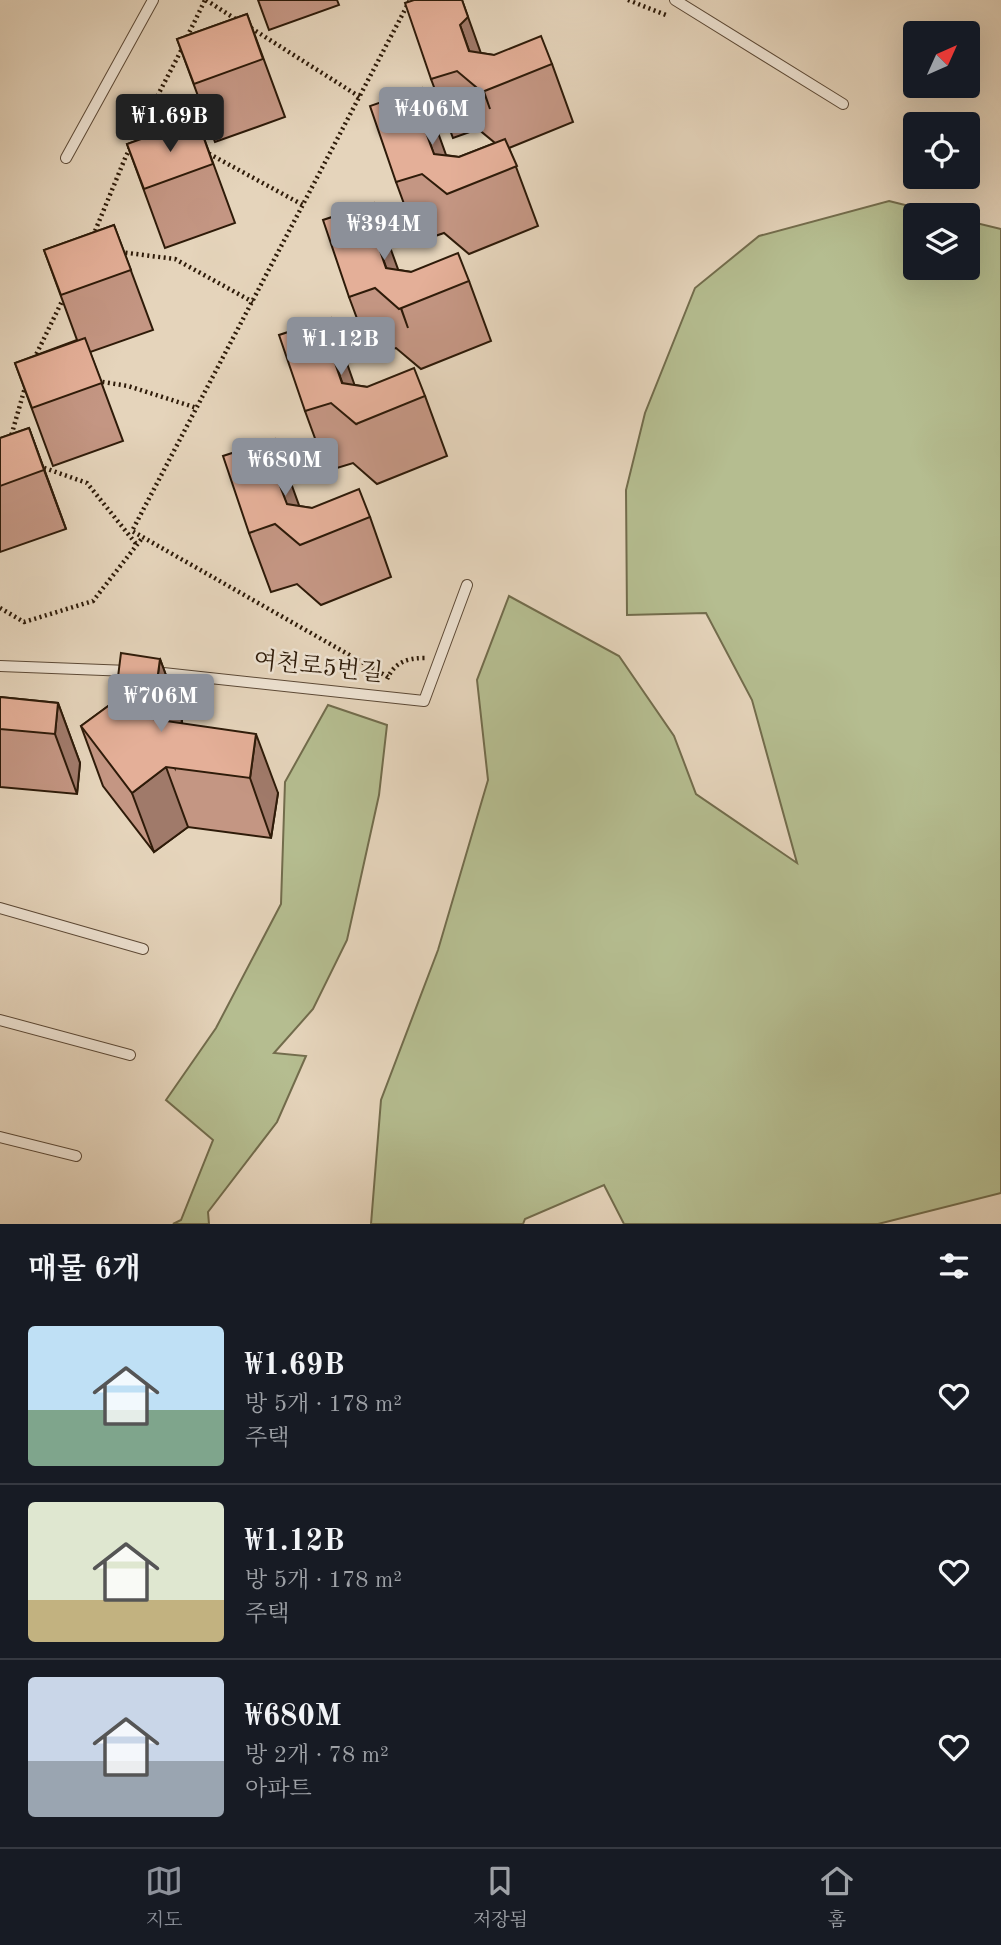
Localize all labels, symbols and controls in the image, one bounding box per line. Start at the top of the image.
north arrow [903,21,980,98]
map controls [903,21,980,280]
pin: ₩406M [383,88,481,147]
pin: ₩1.69B [113,94,227,154]
text: ₩406M [395,98,469,121]
text: ₩1.69B [132,105,208,128]
button: locate [903,112,980,189]
pin: ₩394M [335,202,433,262]
button: layers [903,203,980,280]
text: ₩394M [347,213,421,236]
pin: ₩1.12B [284,318,398,377]
text: ₩1.12B [303,328,379,351]
pin: ₩680M [236,438,334,498]
text: ₩680M [248,449,322,472]
street label: 여천로5번길 [252,647,384,687]
pin: ₩706M [112,674,210,734]
text: ₩706M [124,685,198,708]
icon: filters [935,1247,973,1285]
text: 매물 6개 [28,1255,141,1285]
text: ₩1.69B [245,1351,345,1381]
icon: home [84,1354,168,1438]
icon: heart [935,1377,973,1415]
text: 방 5개 · 178 m² [245,1393,402,1416]
text: 주택 [245,1427,289,1450]
text: ₩1.12B [245,1527,345,1557]
icon: home [84,1530,168,1614]
icon: heart [935,1553,973,1591]
text: 방 5개 · 178 m² [245,1569,402,1592]
text: 주택 [245,1603,289,1626]
text: ₩680M [245,1702,342,1732]
icon: home [84,1705,168,1789]
icon: heart [935,1728,973,1766]
text: 방 2개 · 78 m² [245,1744,389,1767]
text: 아파트 [245,1778,312,1801]
tab: 지도 [145,1862,183,1933]
tab: 저장됨 [473,1862,528,1933]
tab: 홈 [818,1862,856,1933]

